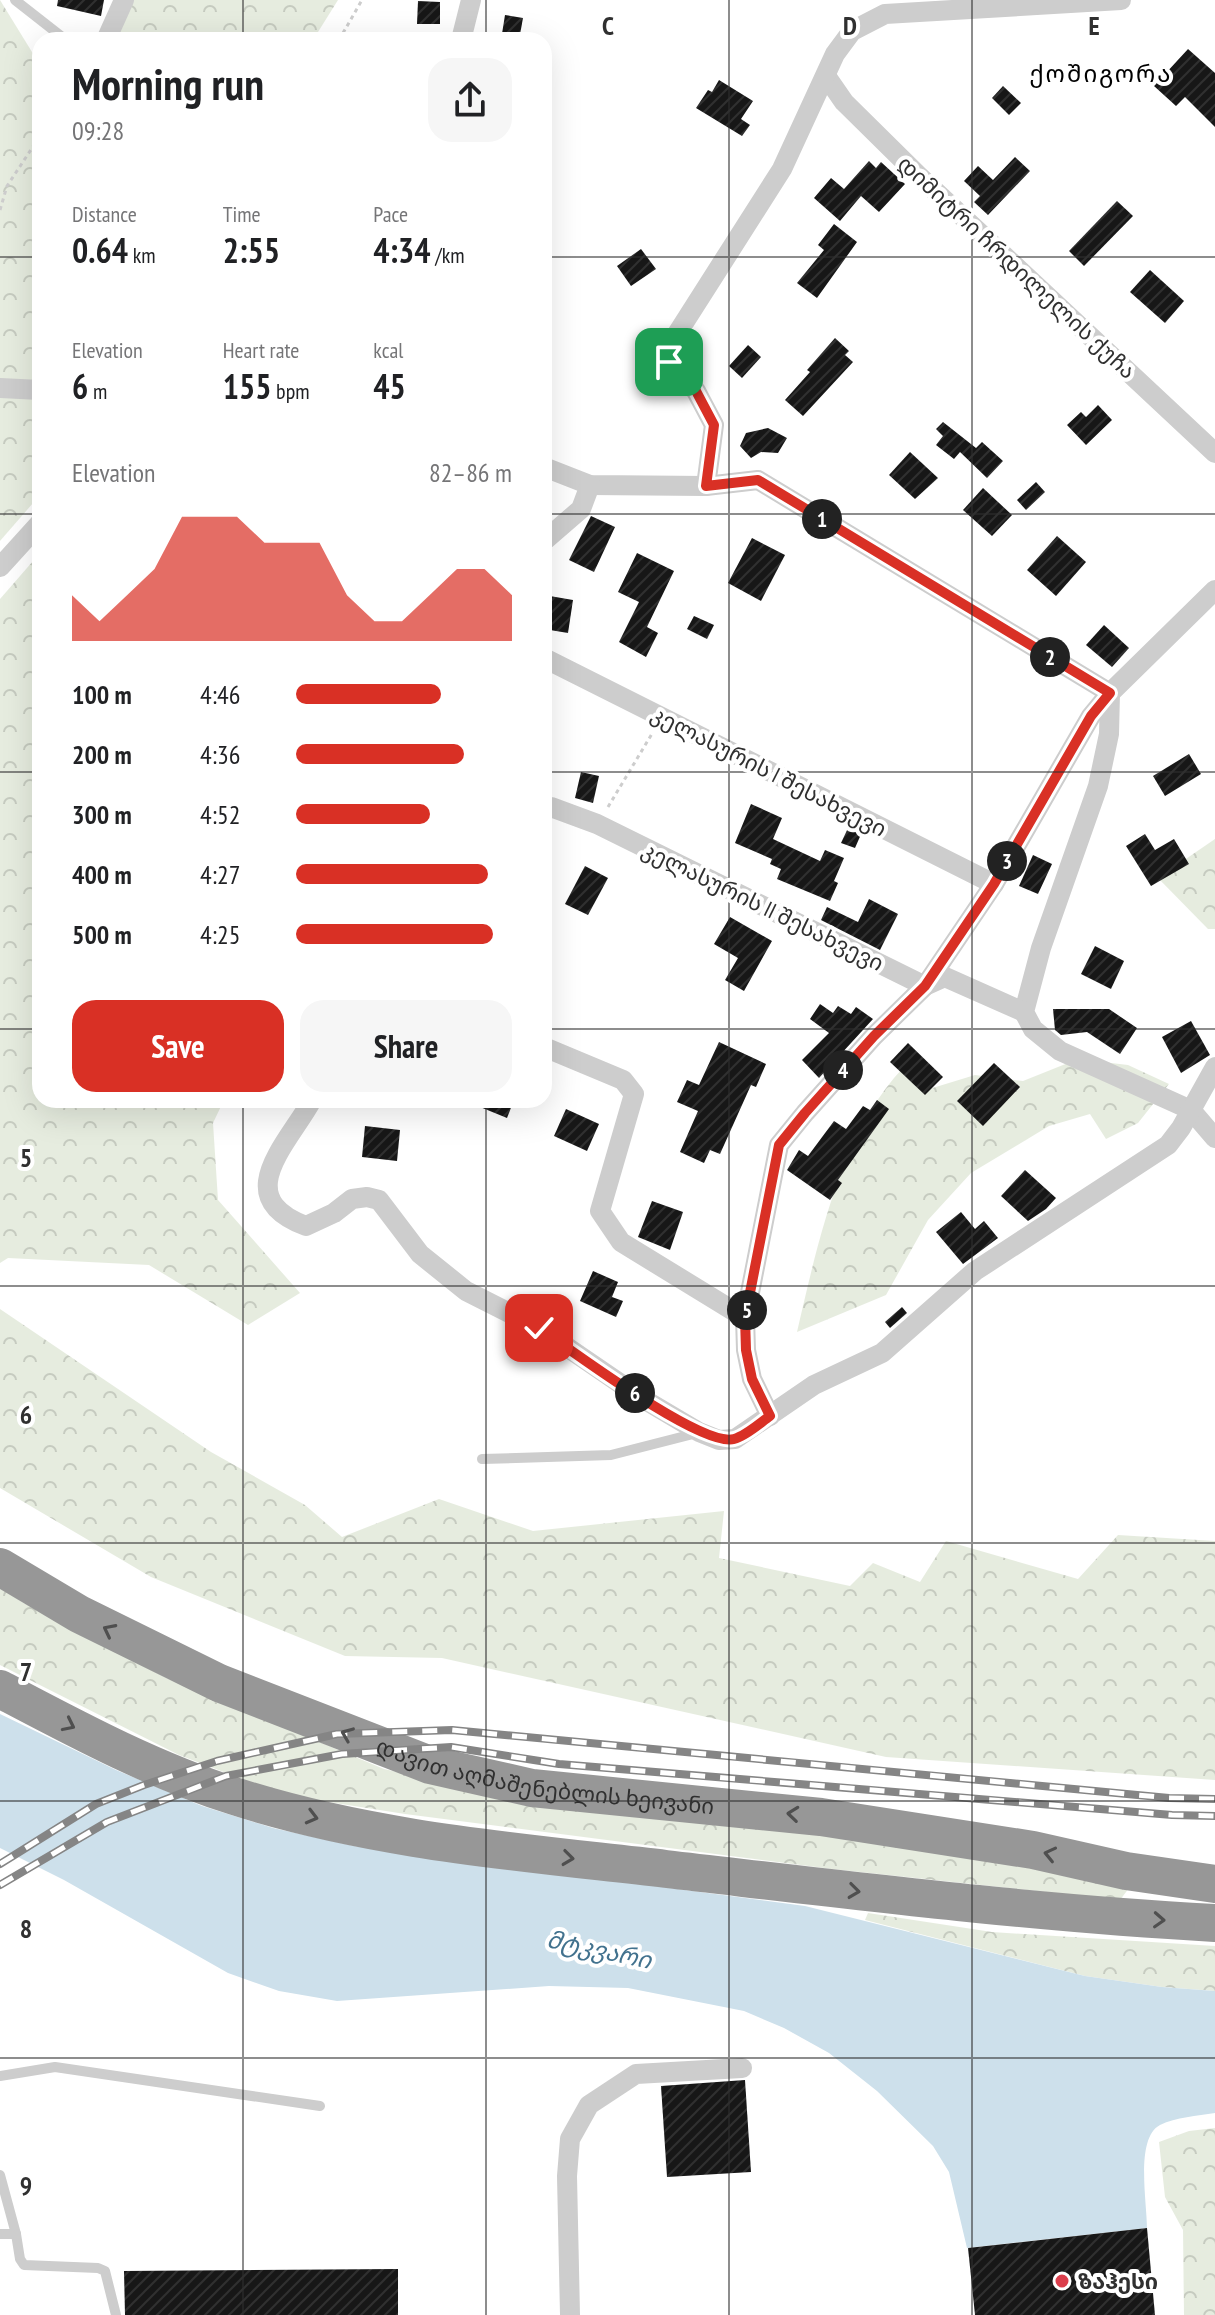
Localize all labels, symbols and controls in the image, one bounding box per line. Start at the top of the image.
text: C [602,9,614,42]
text: D [843,9,857,42]
text: E [1088,9,1100,42]
text: Morning run [72,55,264,112]
button: share [428,58,512,142]
district label: ქოშიგორა [1029,58,1173,89]
text: 09:28 [72,114,124,147]
street label: დიმიტრი ჩრდილელის ქუჩა [892,149,1142,385]
text: Distance [72,200,137,228]
text: Time [223,200,261,228]
text: Pace [373,200,408,228]
text: 0.64 [72,228,128,272]
text: 2:55 [223,228,280,272]
text: 4:34 [373,228,431,272]
text: km [128,241,156,269]
text: /km [431,241,465,269]
pin [635,328,703,396]
text: Elevation [72,336,143,364]
text: Heart rate [223,336,299,364]
text: kcal [373,336,403,364]
icon: arrive [647,340,691,384]
text: 6 [72,364,88,408]
text: 155 [223,364,271,408]
text: 45 [373,364,406,408]
text: m [88,377,107,405]
text: bpm [271,377,310,405]
text: Elevation [72,456,155,489]
text: 82–86 m [429,456,512,489]
pin: 1 [802,499,842,539]
text: 1 [817,505,827,533]
pin: 2 [1030,637,1070,677]
text: 2 [1045,643,1055,671]
text: 100 m [72,678,132,711]
text: 4:46 [200,678,240,711]
street label: კელასურის I შესახვევი [647,699,891,843]
text: 200 m [72,738,132,771]
text: 4:36 [200,738,240,771]
text: 300 m [72,798,132,831]
text: 4:52 [200,798,240,831]
street label: კელასურის II შესახვევი [637,835,889,977]
pin: 3 [987,841,1027,881]
text: 3 [1002,847,1012,875]
text: 400 m [72,858,132,891]
text: 4:27 [200,858,240,891]
text: 500 m [72,918,132,951]
text: 4:25 [200,918,240,951]
button: Save [72,1000,284,1092]
button: Share [300,1000,512,1092]
pin: 4 [823,1050,863,1090]
text: 4 [838,1056,848,1084]
text: 5 [20,1141,32,1174]
pin: 5 [727,1290,767,1330]
pin [505,1294,573,1362]
text: 5 [742,1296,752,1324]
icon: check [517,1306,561,1350]
pin: 6 [615,1373,655,1413]
text: 6 [630,1379,640,1407]
text: 6 [20,1398,32,1431]
one-way arrow [103,1624,117,1639]
text: 7 [20,1655,32,1688]
one-way arrow [61,1715,76,1731]
one-way arrow [341,1727,355,1744]
street label: დავით აღმაშენებლის ხეივანი [372,1732,715,1820]
one-way arrow [787,1806,800,1823]
one-way arrow [304,1808,318,1825]
one-way arrow [1044,1846,1058,1863]
one-way arrow [562,1849,575,1866]
one-way arrow [847,1882,861,1899]
one-way arrow [1153,1911,1166,1928]
text: 8 [20,1912,32,1945]
water label: მტკვარი [544,1923,655,1976]
text: 9 [20,2169,32,2202]
place label: ზაჰესი [1078,2267,1158,2295]
marker: ზაჰესი [1053,2272,1071,2290]

